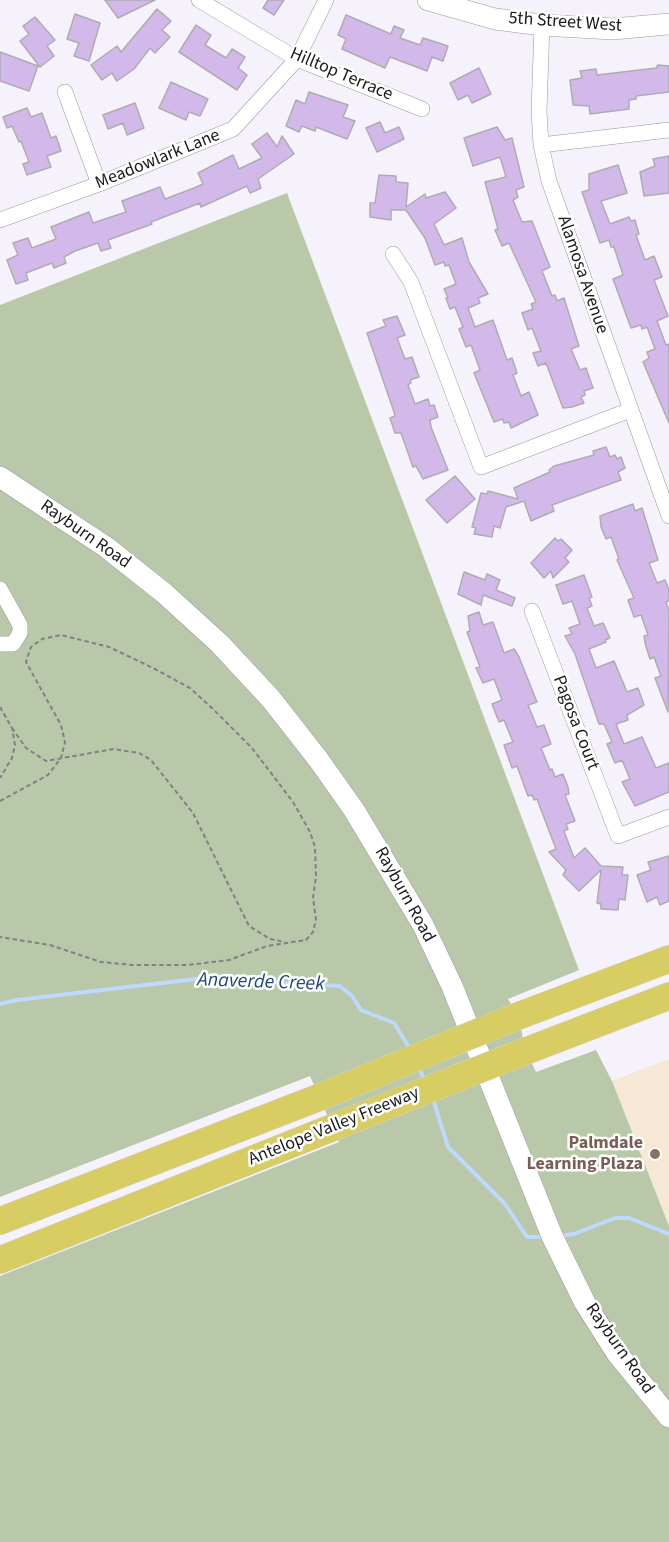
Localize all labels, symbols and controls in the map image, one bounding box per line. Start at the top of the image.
street label: 5th Street West [508,8,622,38]
street label: Hilltop Terrace [286,44,396,106]
street label: Meadowlark Lane [93,125,223,195]
street label: Alamosa Avenue [552,213,612,337]
street label: Rayburn Road [36,496,134,574]
street label: Pagosa Court [547,673,603,773]
street label: Rayburn Road [369,844,439,946]
water label: Anaverde Creek [197,969,325,997]
street label: Antelope Valley Freeway [245,1083,423,1171]
place label: Palmdale Learning Plaza [526,1133,643,1176]
marker: Palmdale Learning Plaza [648,1147,662,1161]
street label: Rayburn Road [580,1300,658,1398]

